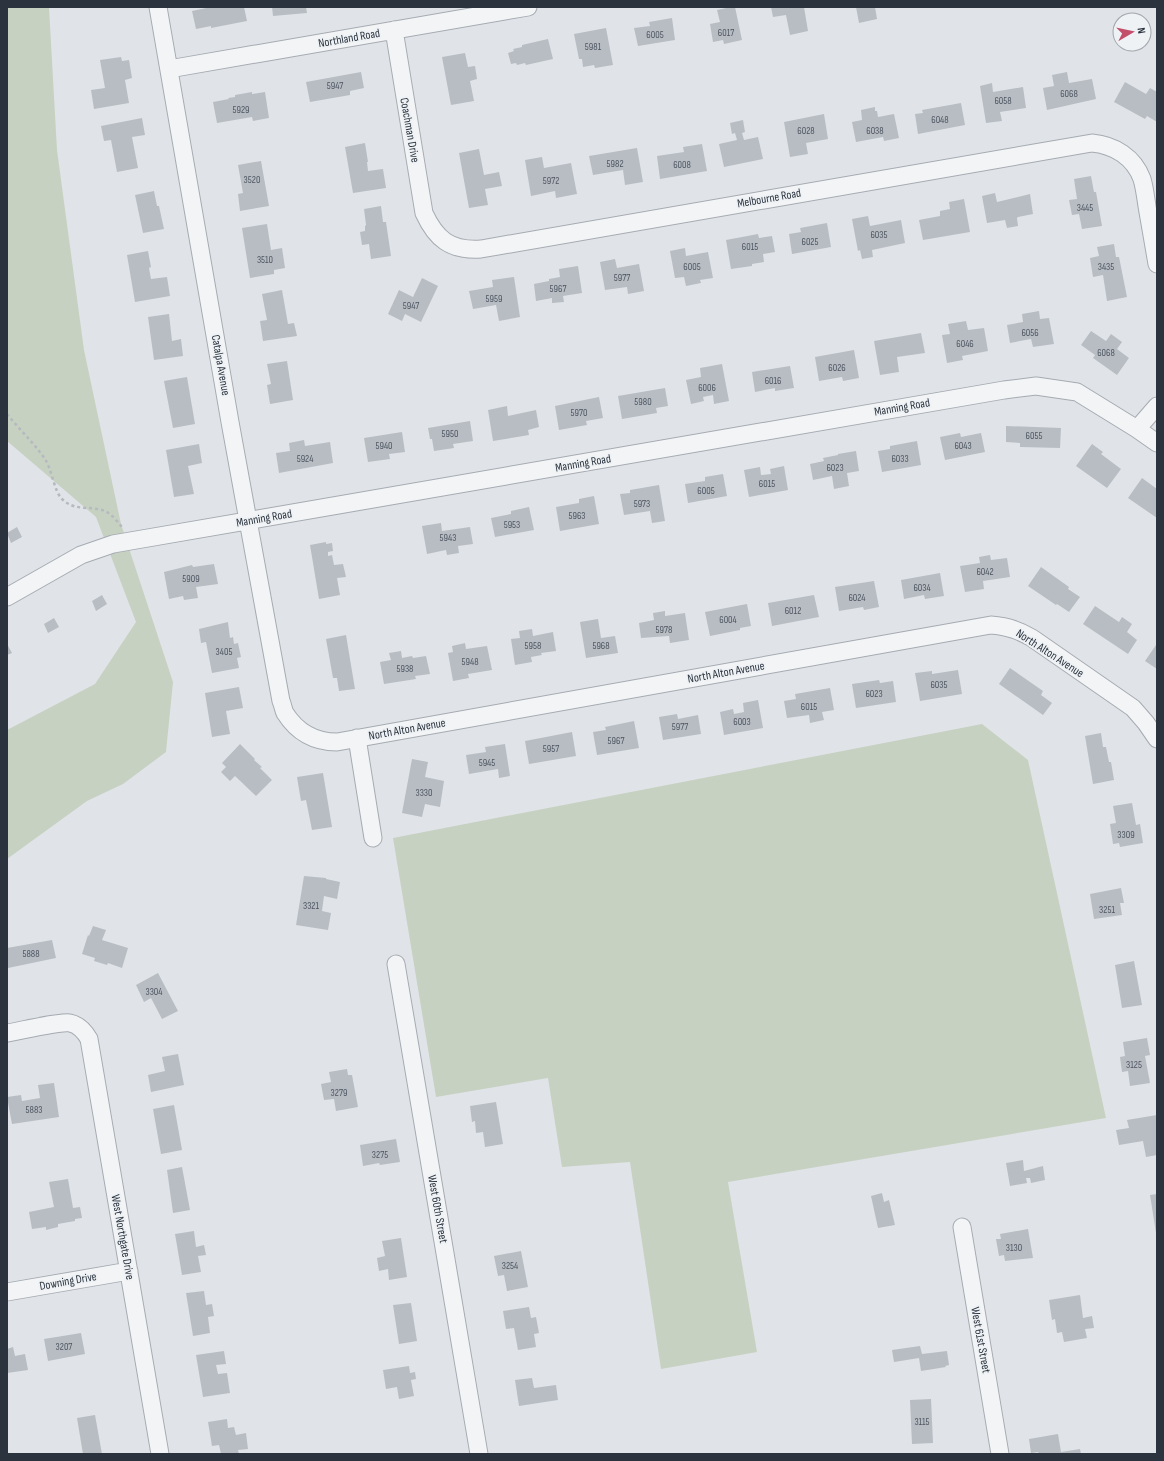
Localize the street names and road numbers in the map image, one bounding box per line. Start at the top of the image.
street label: Northland Road [317,26,381,51]
street label: Coachman Drive [396,97,423,164]
street label: Melbourne Road [736,186,802,211]
street label: Catalpa Avenue [208,333,233,397]
street label: Manning Road [873,395,931,420]
street label: Manning Road [554,451,612,476]
street label: Manning Road [235,506,293,531]
street label: North Alton Avenue [1013,626,1087,681]
street label: North Alton Avenue [686,658,766,687]
street label: North Alton Avenue [367,715,447,744]
street label: West 60th Street [424,1174,451,1245]
street label: West Northgate Drive [108,1193,137,1281]
street label: Downing Drive [38,1269,98,1294]
street label: West 61st Street [967,1306,994,1375]

